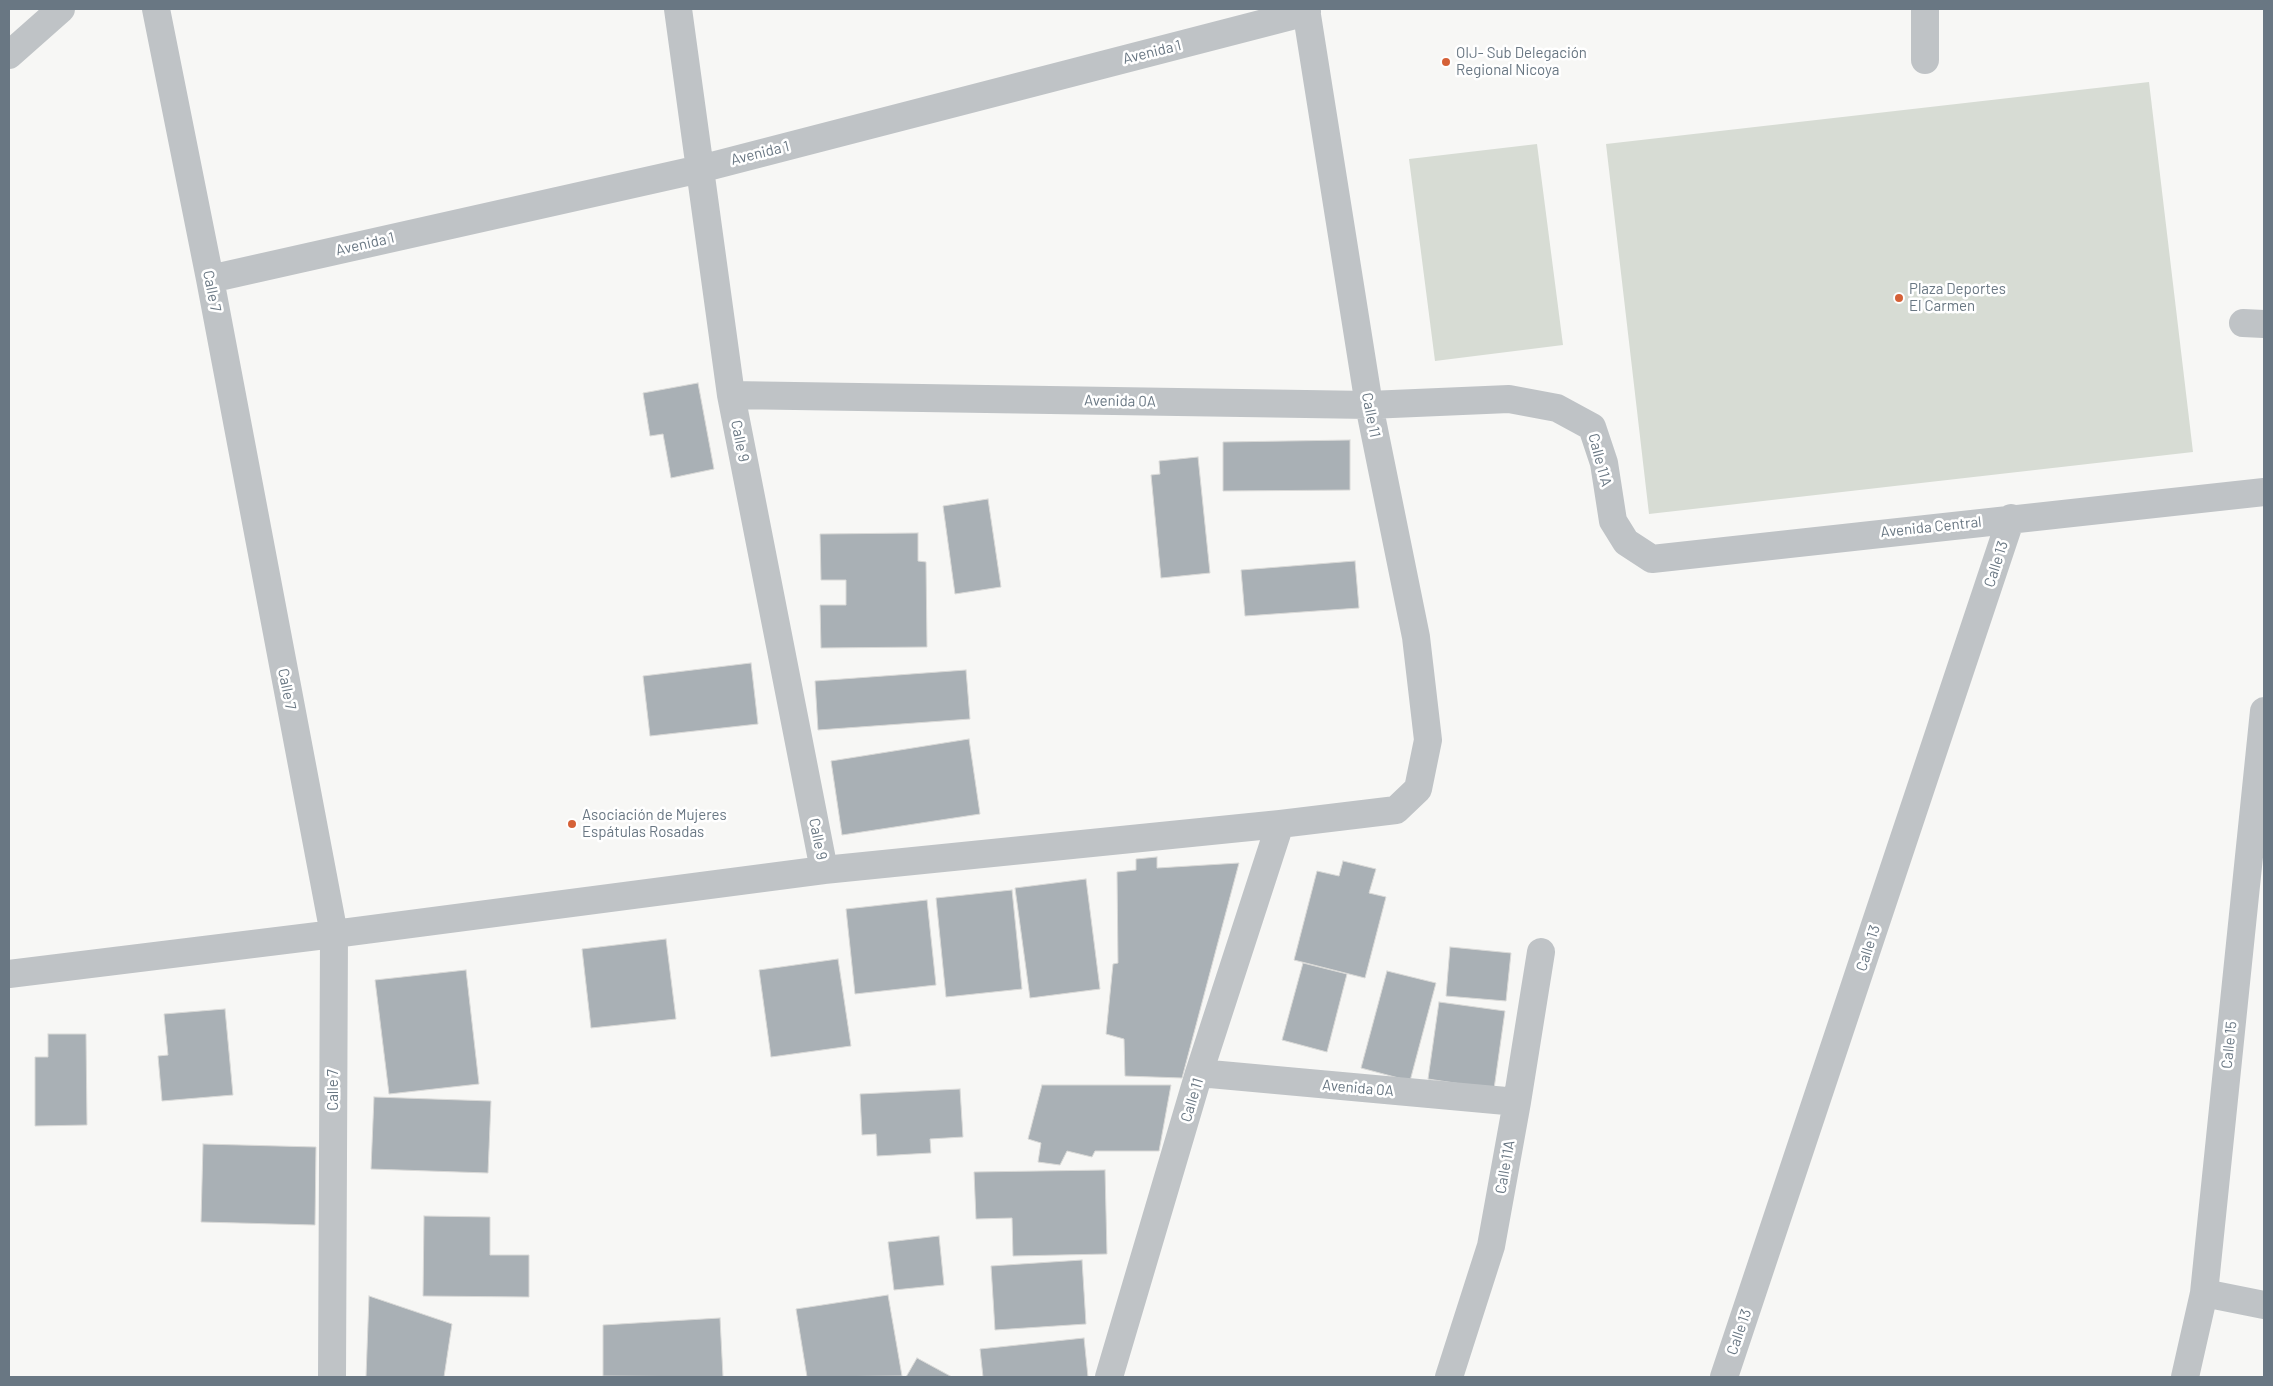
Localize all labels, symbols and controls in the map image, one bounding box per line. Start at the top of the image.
street label: Avenida 1 [1121,36,1183,68]
place label: OIJ- Sub Delegación Regional Nicoya [1456,44,1587,79]
marker: OIJ- Sub Delegación Regional Nicoya [1440,56,1452,68]
street label: Avenida 1 [729,137,791,169]
street label: Avenida 1 [334,229,396,259]
street label: Calle 7 [199,269,225,313]
place label: Plaza Deportes El Carmen [1909,280,2006,315]
marker: Plaza Deportes El Carmen [1893,292,1905,304]
street label: Avenida 0A [1084,391,1156,411]
street label: Calle 11 [1358,391,1384,439]
street label: Calle 9 [727,418,753,464]
street label: Calle 11A [1584,431,1616,489]
street label: Avenida Central [1880,513,1982,541]
street label: Calle 13 [1980,539,2012,589]
street label: Calle 7 [274,667,300,711]
place label: Asociación de Mujeres Espátulas Rosadas [582,806,727,841]
street label: Calle 9 [805,816,831,862]
marker: Asociación de Mujeres Espátulas Rosadas [566,818,578,830]
street label: Calle 13 [1852,923,1884,973]
street label: Calle 15 [2218,1020,2240,1070]
street label: Calle 7 [324,1069,342,1111]
street label: Calle 11 [1177,1076,1207,1124]
street label: Avenida 0A [1321,1076,1395,1100]
street label: Calle 11A [1491,1139,1519,1195]
street label: Calle 13 [1723,1307,1755,1357]

